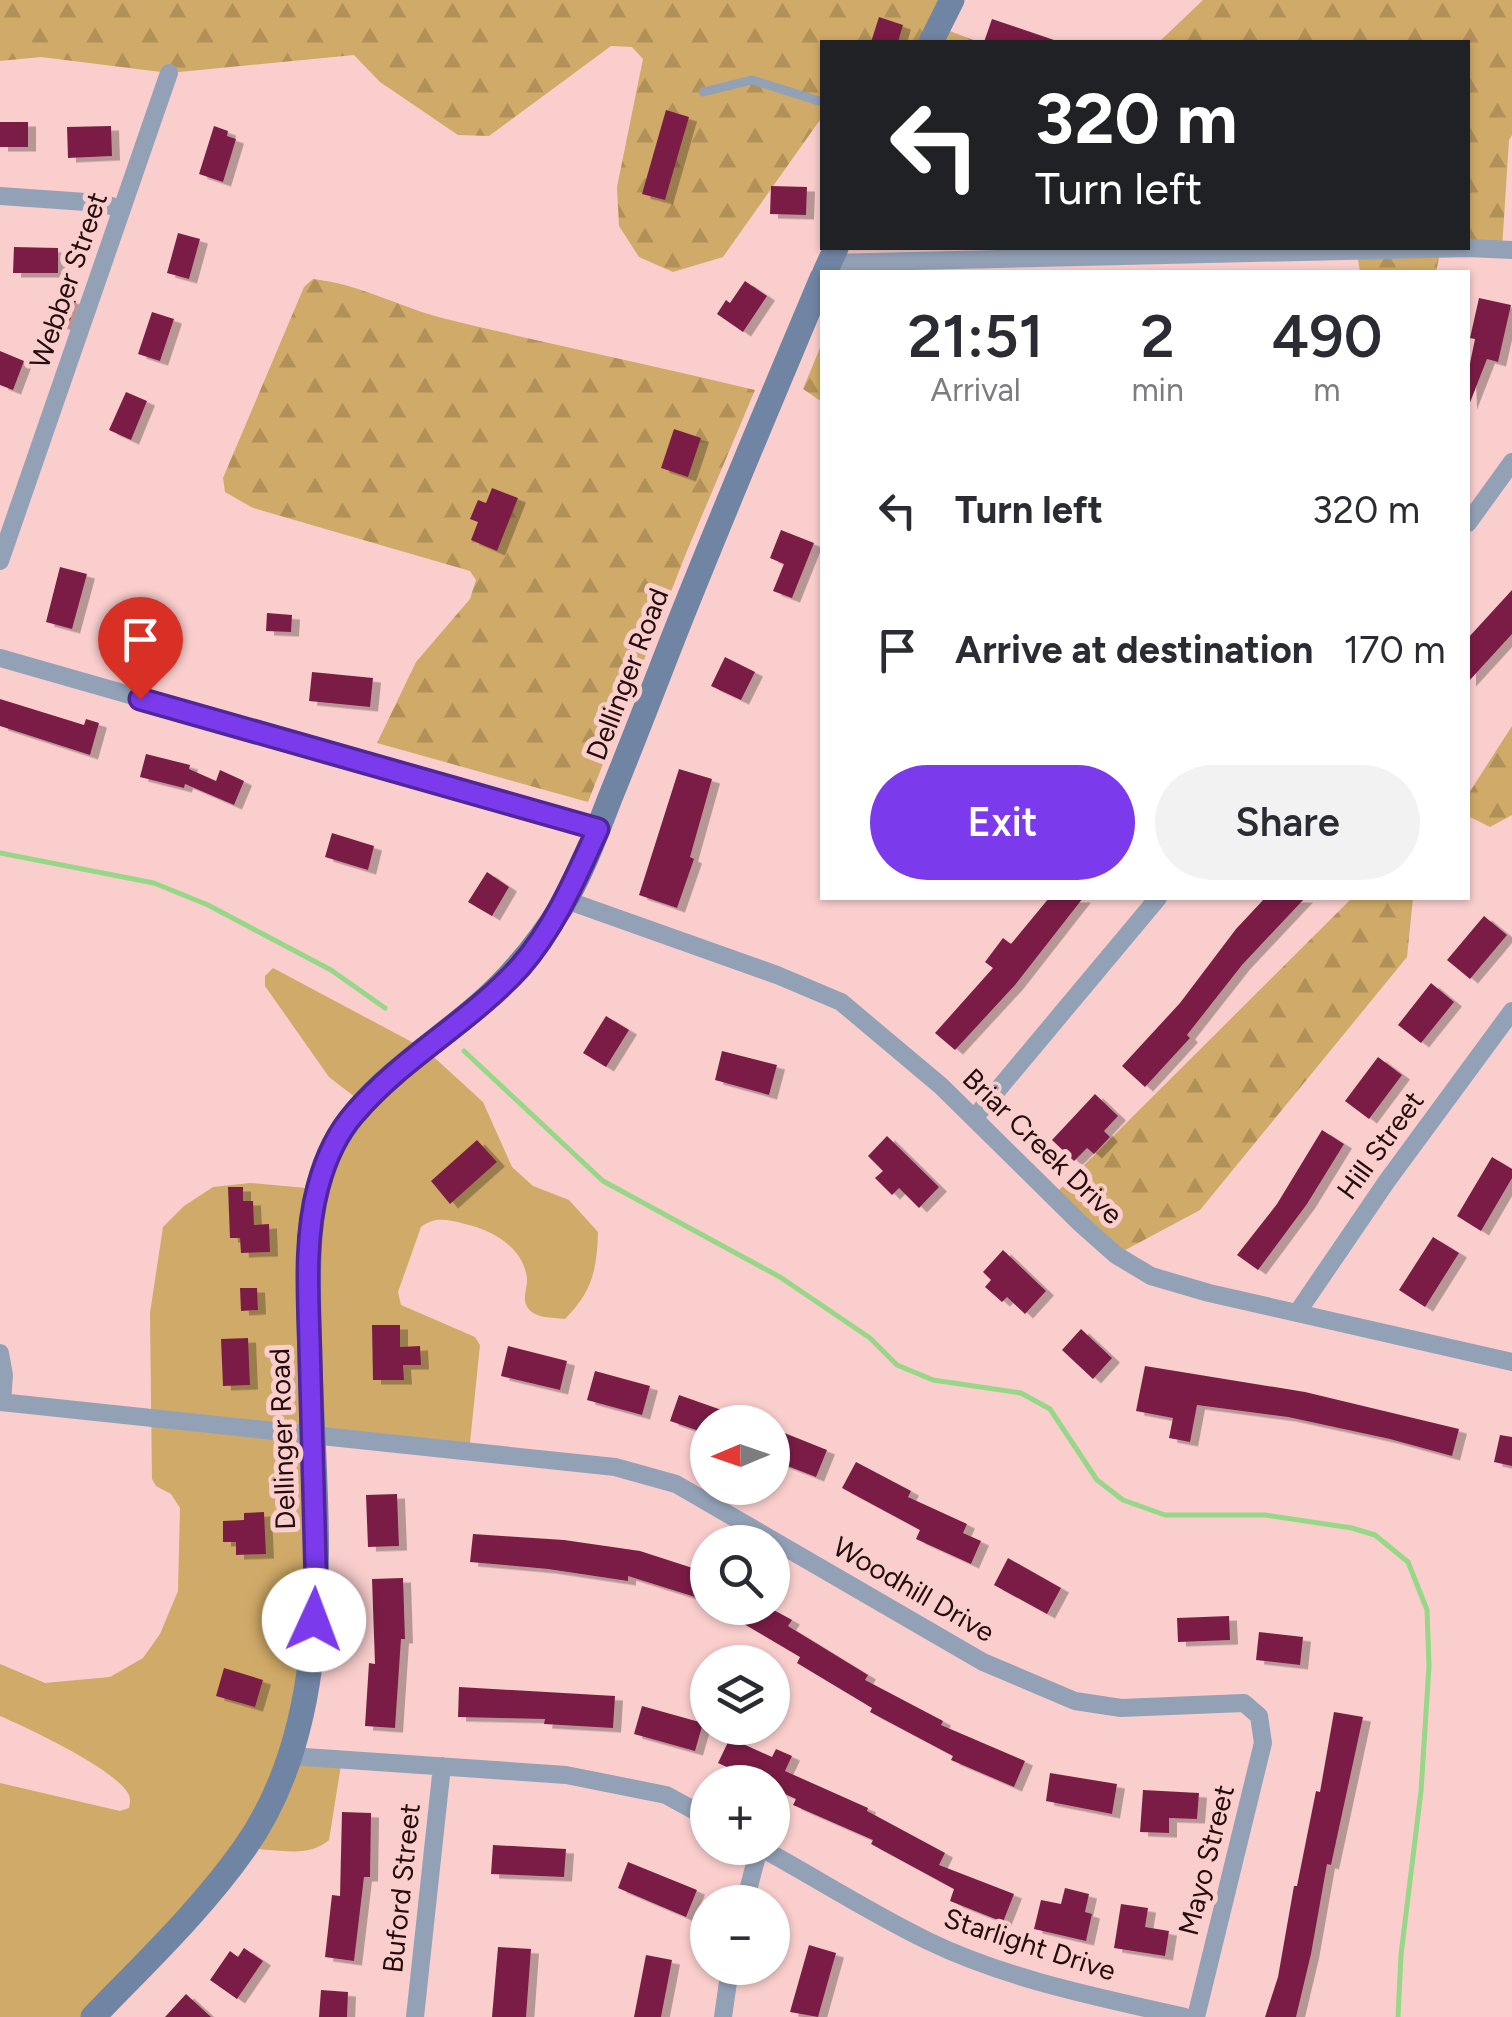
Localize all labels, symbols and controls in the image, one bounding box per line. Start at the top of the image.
text: 320 m [1035,76,1238,161]
icon: left [870,80,1000,210]
text: Turn left [1035,161,1202,215]
street label: Webber Street [22,188,114,372]
text: 21:51 [908,300,1044,372]
text: 2 [1141,300,1175,372]
text: 490 [1272,300,1382,372]
text: Arrival [931,371,1021,409]
text: min [1131,371,1184,409]
text: m [1313,371,1341,409]
icon: left [870,483,925,538]
text: Turn left [955,487,1103,533]
text: 320 m [1312,487,1420,533]
street label: Dellinger Road [579,583,675,765]
pin [98,597,183,700]
icon: arrive [113,612,168,667]
icon: arrive [870,623,925,678]
text: Arrive at destination [955,627,1313,673]
text: 170 m [1343,627,1446,673]
button: Exit [870,765,1135,880]
button: Share [1155,765,1420,880]
street label: Briar Creek Drive [956,1061,1130,1231]
street label: Hill Street [1329,1084,1431,1206]
street label: Dellinger Road [262,1348,302,1530]
north arrow [690,1405,790,1505]
map controls [690,1405,790,1985]
button: search [690,1525,790,1625]
street label: Woodhill Drive [827,1529,1001,1649]
position arrow [262,1568,366,1672]
button: layers [690,1645,790,1745]
button: + [690,1765,790,1865]
street label: Mayo Street [1171,1781,1241,1939]
street label: Buford Street [375,1801,427,1975]
button: − [690,1885,790,1985]
street label: Starlight Drive [940,1900,1120,1988]

